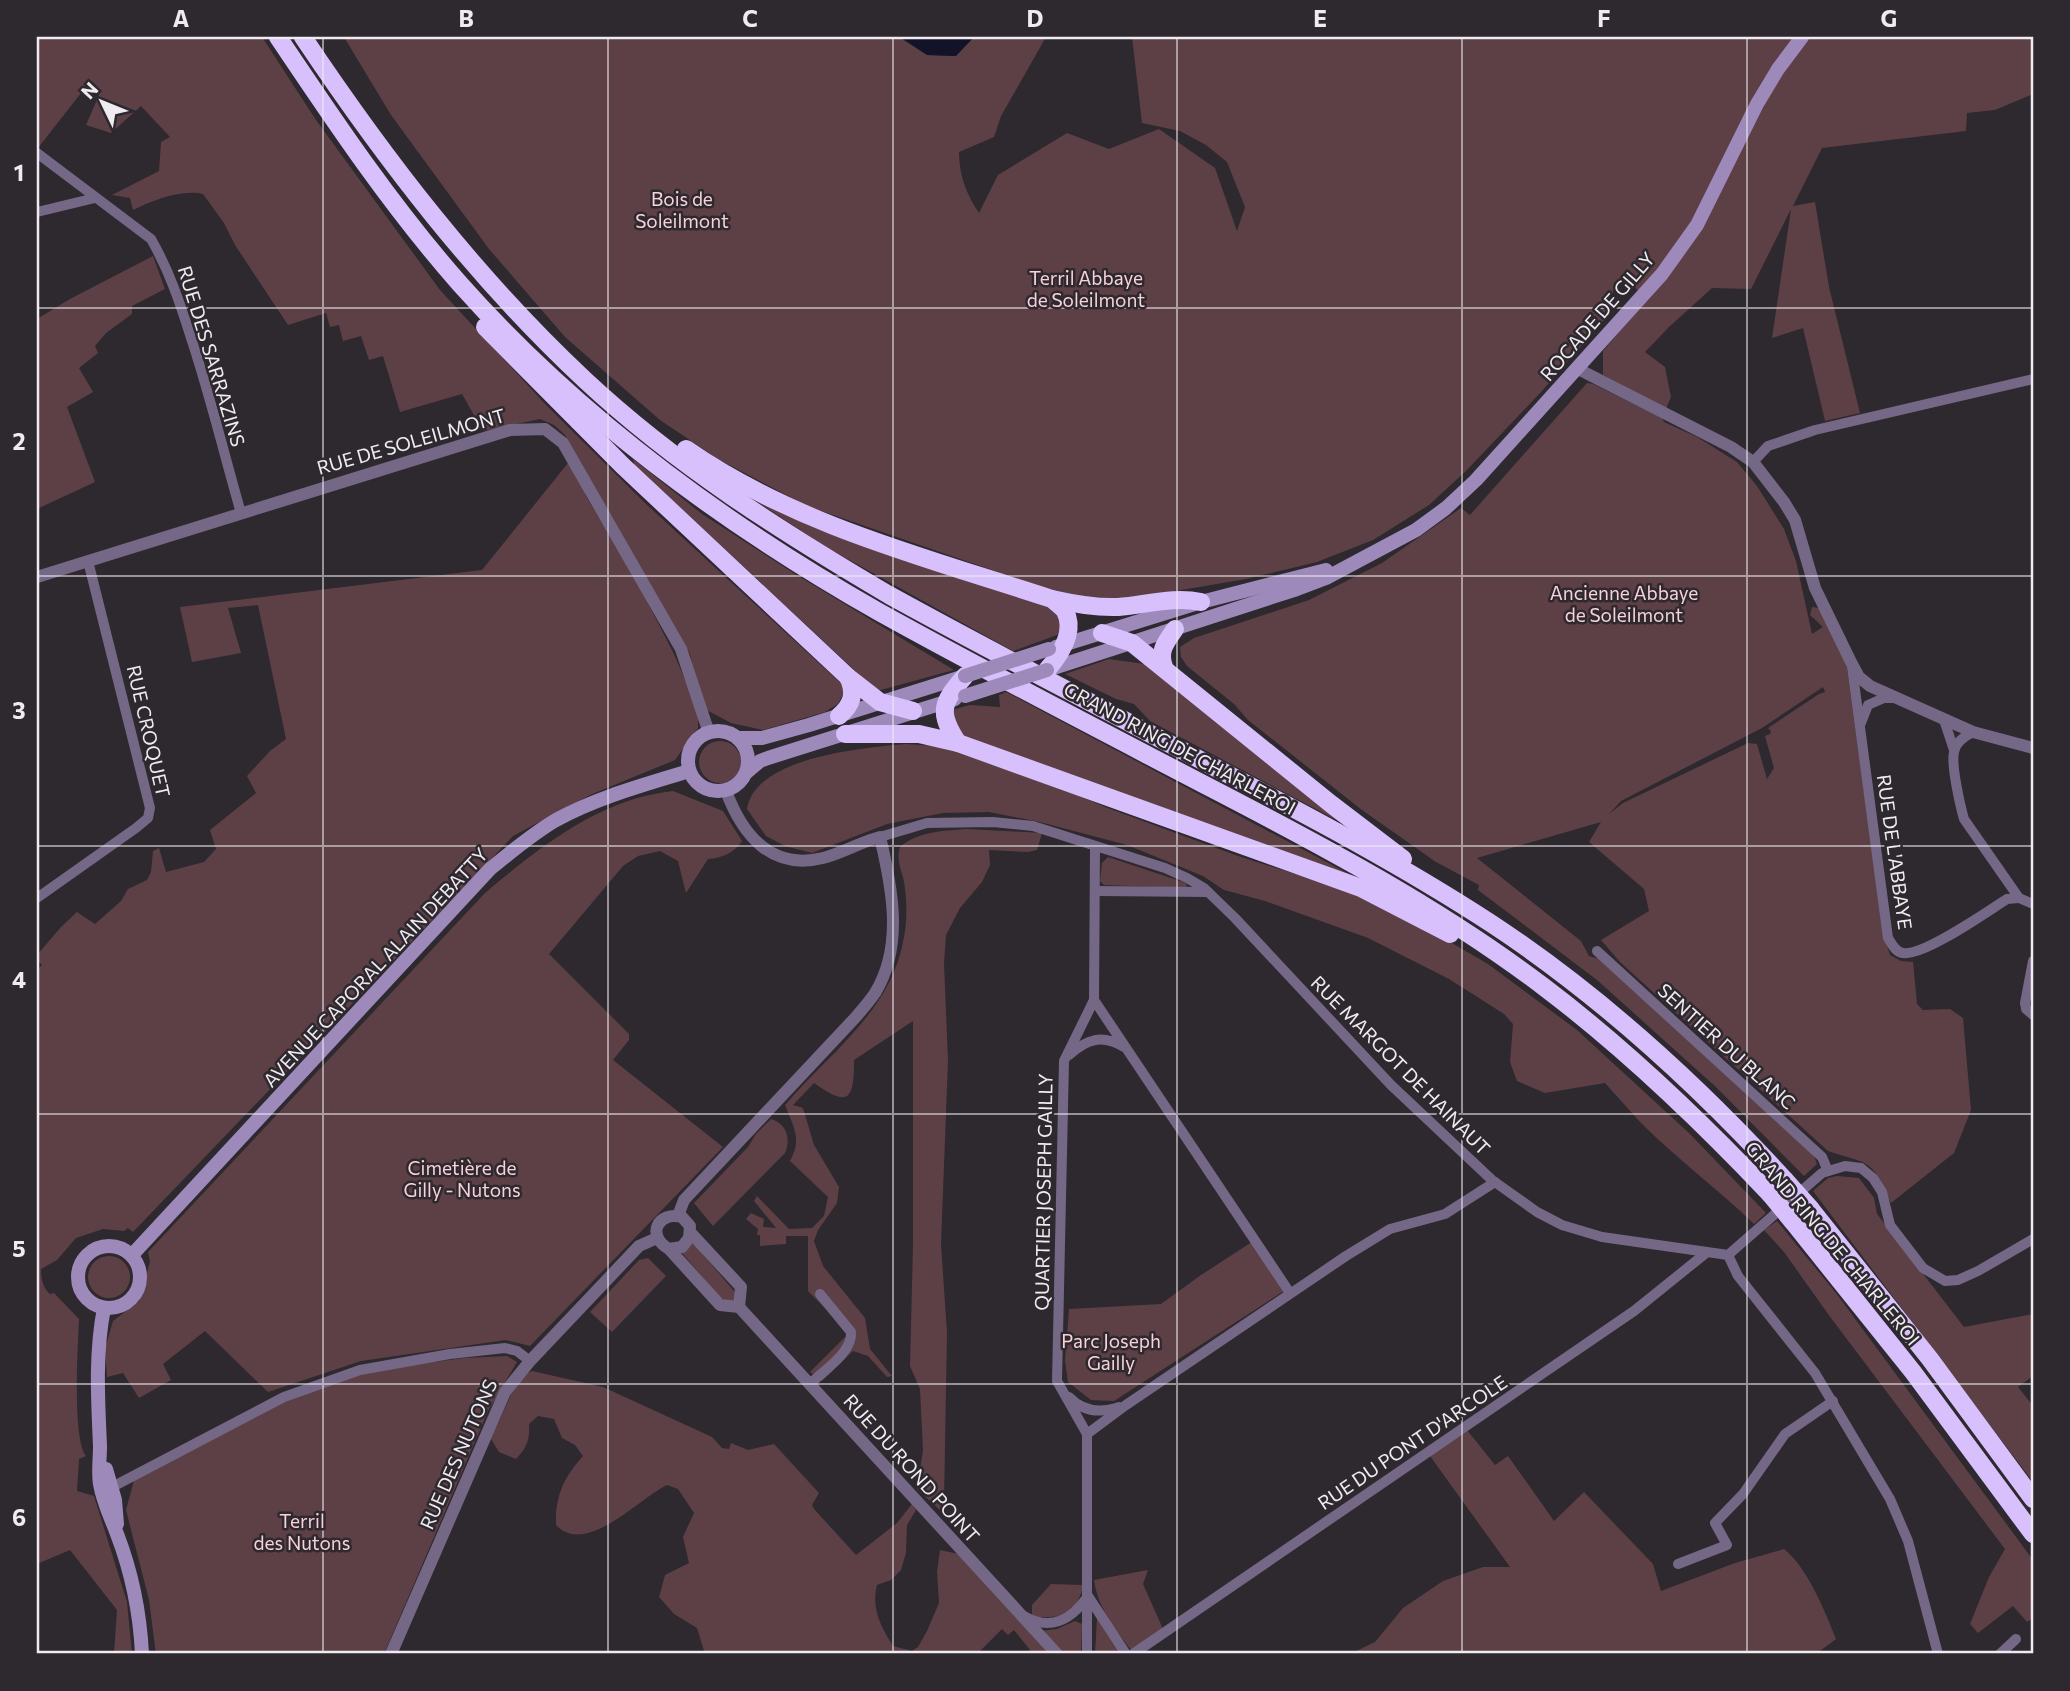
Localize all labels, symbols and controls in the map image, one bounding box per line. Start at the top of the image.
text: A [173,4,190,32]
text: B [458,4,474,32]
text: C [742,4,758,32]
text: D [1027,4,1044,32]
text: E [1313,4,1327,32]
text: F [1597,4,1611,32]
text: G [1881,4,1897,32]
north arrow [66,66,136,136]
text: N [76,77,102,103]
text: 1 [14,158,24,186]
park label: Bois de Soleilmont [635,187,729,232]
street label: ROCADE DE GILLY [1535,247,1659,385]
street label: RUE DES SARRAZINS [174,263,250,449]
park label: Terril Abbaye de Soleilmont [1027,266,1145,311]
street label: RUE DE SOLEILMONT [314,403,508,479]
text: 2 [12,427,26,455]
park label: Ancienne Abbaye de Soleilmont [1550,581,1698,626]
street label: RUE CROQUET [123,663,175,799]
street label: GRAND RING DE CHARLEROI [1060,677,1300,819]
text: 3 [12,696,26,724]
street label: RUE DE L'ABBAYE [1873,773,1917,931]
street label: AVENUE CAPORAL ALAIN DEBATTY [258,842,492,1092]
text: 4 [12,965,26,993]
street label: RUE MARGOT DE HAINAUT [1307,971,1495,1159]
street label: SENTIER DU BLANC [1654,978,1800,1114]
street label: QUARTIER JOSEPH GAILLY [1029,1073,1057,1311]
street label: GRAND RING DE CHARLEROI [1741,1136,1925,1350]
park label: Cimetière de Gilly - Nutons [403,1156,521,1201]
text: 5 [12,1234,26,1262]
park label: Parc Joseph Gailly [1061,1329,1161,1374]
street label: RUE DU PONT D'ARCOLE [1313,1370,1511,1514]
street label: RUE DES NUTONS [415,1375,501,1533]
street label: RUE DU ROND POINT [839,1389,985,1547]
text: 6 [12,1503,26,1531]
park label: Terril des Nutons [254,1509,350,1554]

